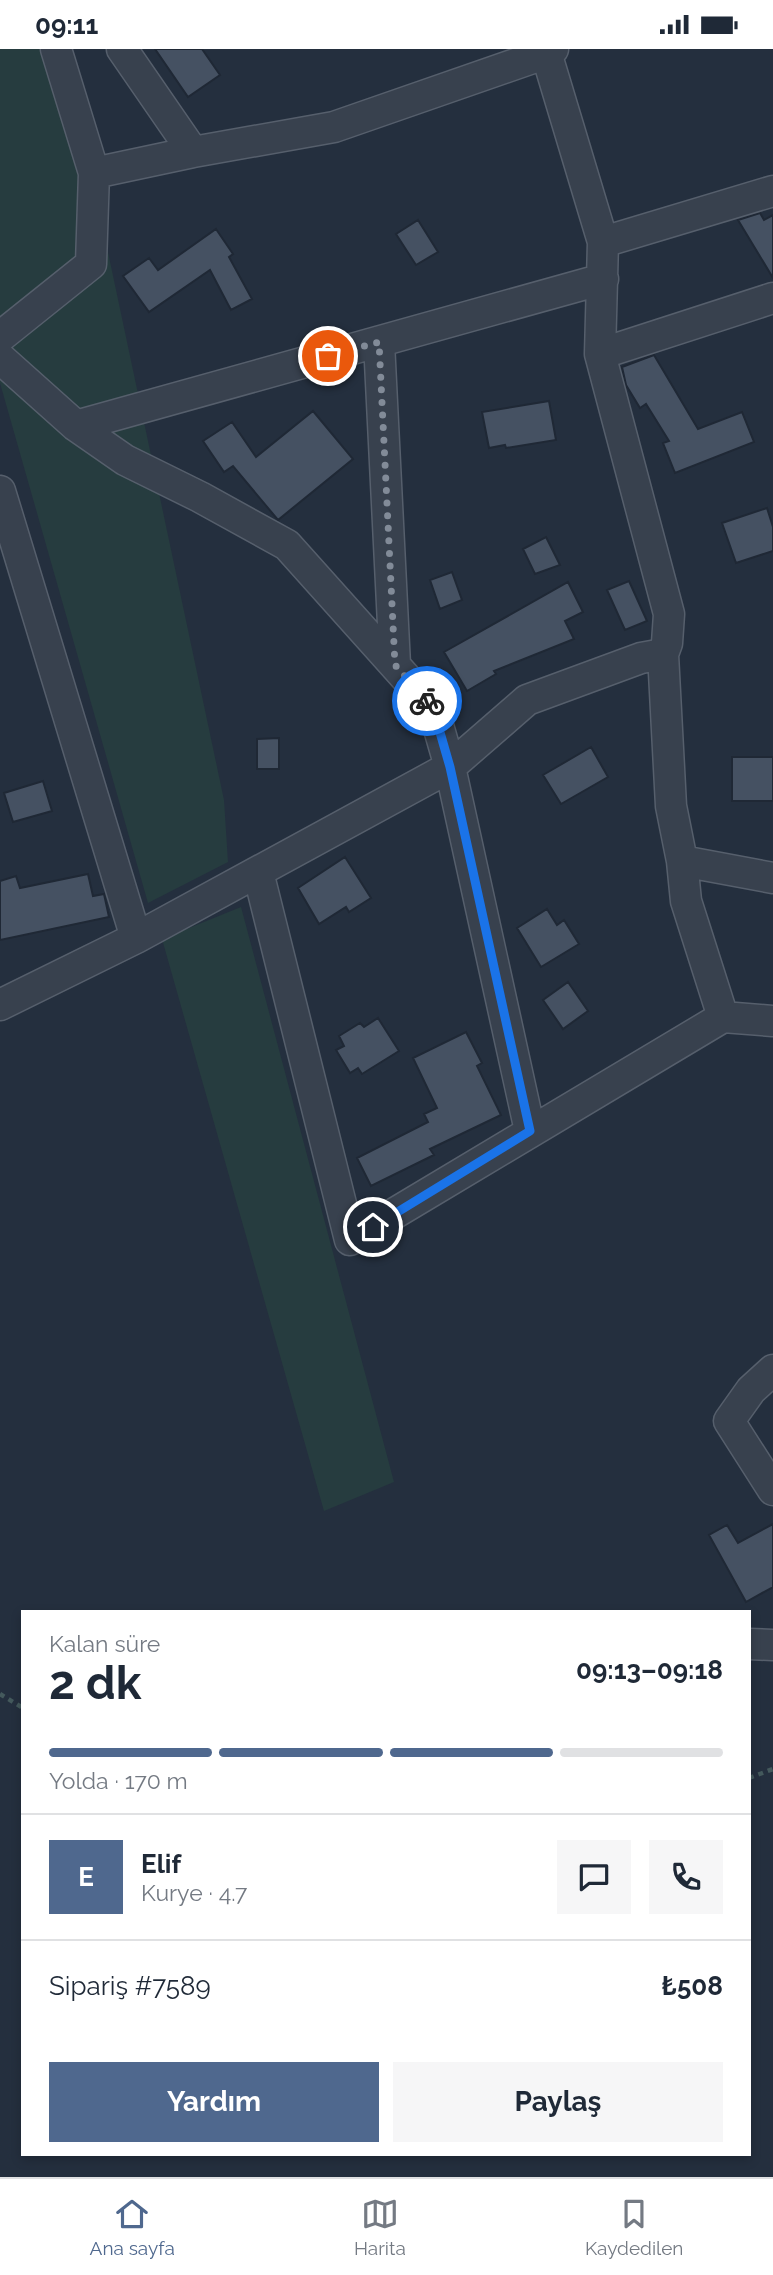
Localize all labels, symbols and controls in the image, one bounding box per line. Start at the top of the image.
text: 09:11 [35,10,98,40]
pin [298,326,358,386]
icon: bag [309,337,347,375]
courier [392,666,462,736]
icon: bike [408,682,446,720]
pin [343,1197,403,1257]
icon: home [354,1208,392,1246]
text: Kalan süre [49,1630,160,1657]
text: 09:13–09:18 [576,1655,723,1685]
text: 2 dk [49,1656,141,1710]
text: Yolda · 170 m [49,1767,188,1794]
button: chat [557,1840,631,1914]
button: phone [649,1840,723,1914]
text: Elif [141,1849,181,1879]
text: E [78,1862,94,1892]
text: Kurye · 4.7 [141,1879,247,1906]
text: Sipariş #7589 [49,1971,211,2001]
text: ₺508 [661,1971,723,2001]
button: Yardım [49,2062,379,2142]
button: Paylaş [393,2062,723,2142]
tab: Ana sayfa [90,2195,175,2259]
tab: Harita [354,2195,406,2259]
tab: Kaydedilen [585,2195,683,2259]

